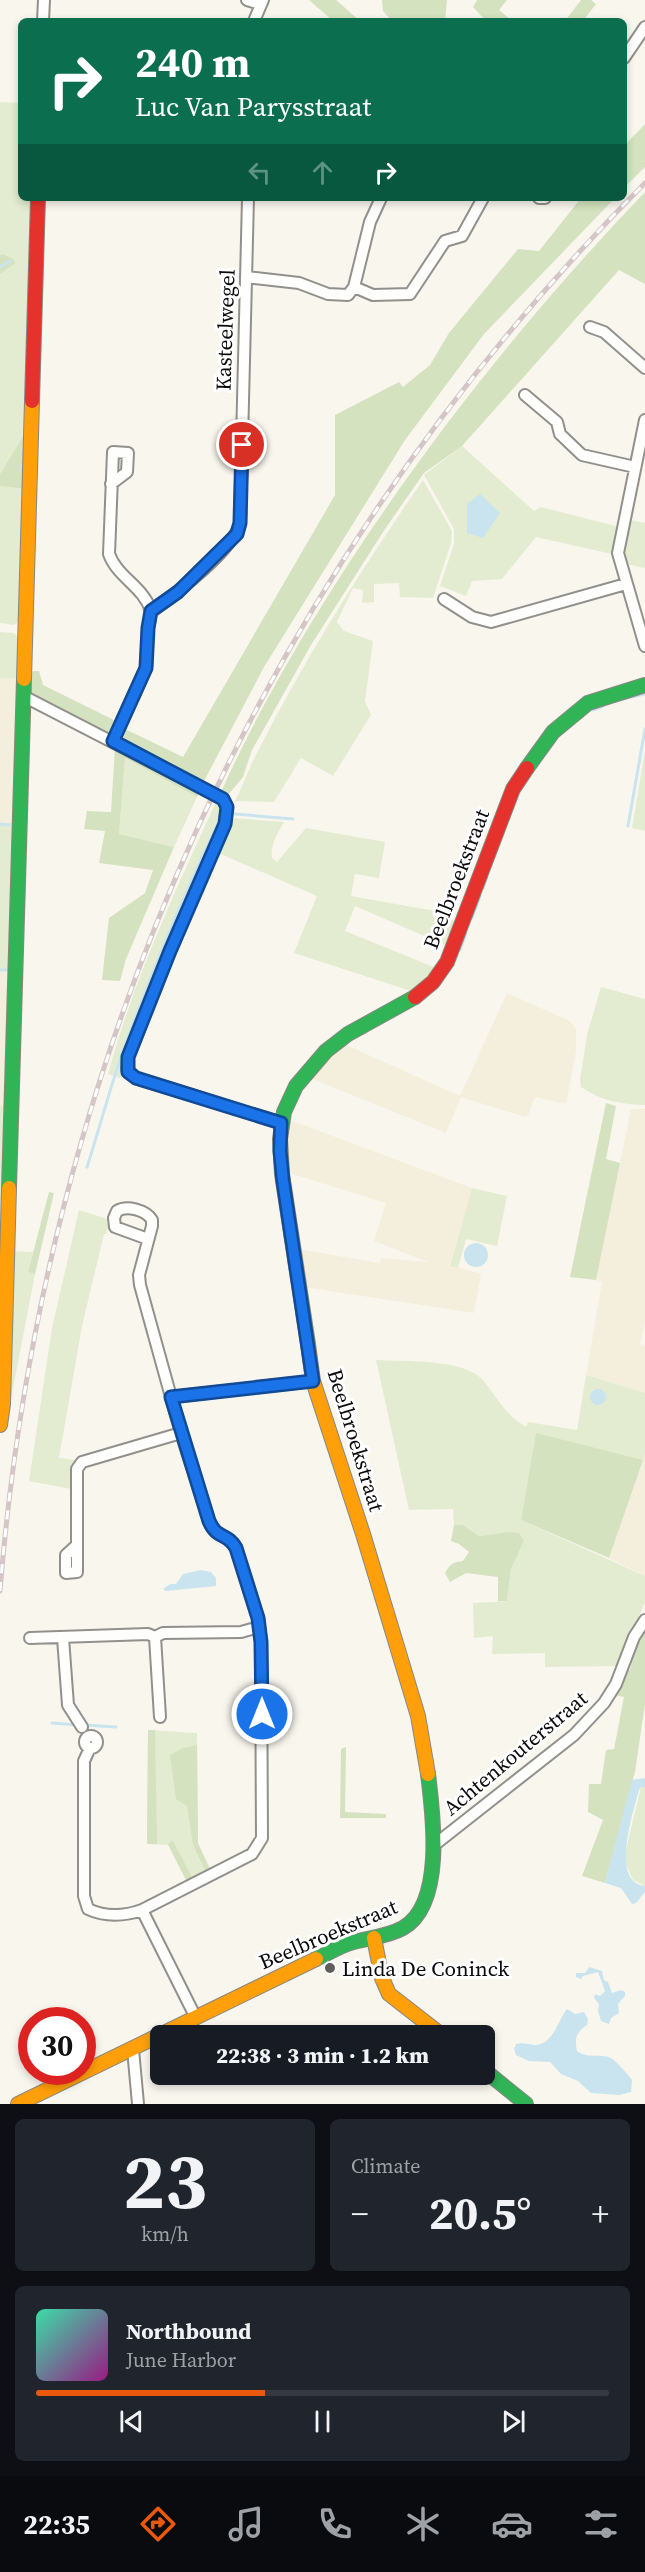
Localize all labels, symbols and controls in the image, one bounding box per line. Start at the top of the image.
text: 240 m [135,33,250,91]
icon: right [36,42,114,120]
text: Luc Van Parysstraat [135,88,371,125]
icon: left [243,156,276,189]
icon: ahead [306,156,339,189]
icon: right [369,156,402,189]
street label: Kasteelwegel [208,269,242,391]
pin [216,419,267,470]
icon: arrive [225,428,258,461]
street label: Beelbroekstraat [416,805,496,953]
street label: Beelbroekstraat [321,1365,391,1515]
position arrow [230,1682,294,1746]
street label: Achtenkouterstraat [437,1684,593,1822]
street label: Beelbroekstraat [254,1892,402,1976]
place label: Linda De Coninck [342,1954,510,1983]
marker: Linda De Coninck [323,1961,337,1975]
speed limit sign: 30 [18,2007,96,2085]
text: 22:38 · 3 min · 1.2 km [216,2040,429,2070]
text: 23 [123,2127,207,2234]
text: Climate [351,2152,420,2180]
text: 20.5° [429,2182,531,2244]
text: − [351,2191,369,2236]
text: + [592,2191,609,2236]
text: km/h [141,2220,189,2248]
text: Northbound [126,2316,251,2346]
text: June Harbor [126,2346,236,2374]
icon: previous [115,2405,148,2438]
icon: pause [306,2405,339,2438]
icon: next [497,2405,530,2438]
icon: directions [137,2503,179,2545]
icon: music [225,2503,267,2545]
icon: phone [314,2503,356,2545]
icon: climate [402,2503,444,2545]
icon: car [491,2503,533,2545]
icon: filters [580,2503,622,2545]
text: 22:35 [23,2506,90,2543]

